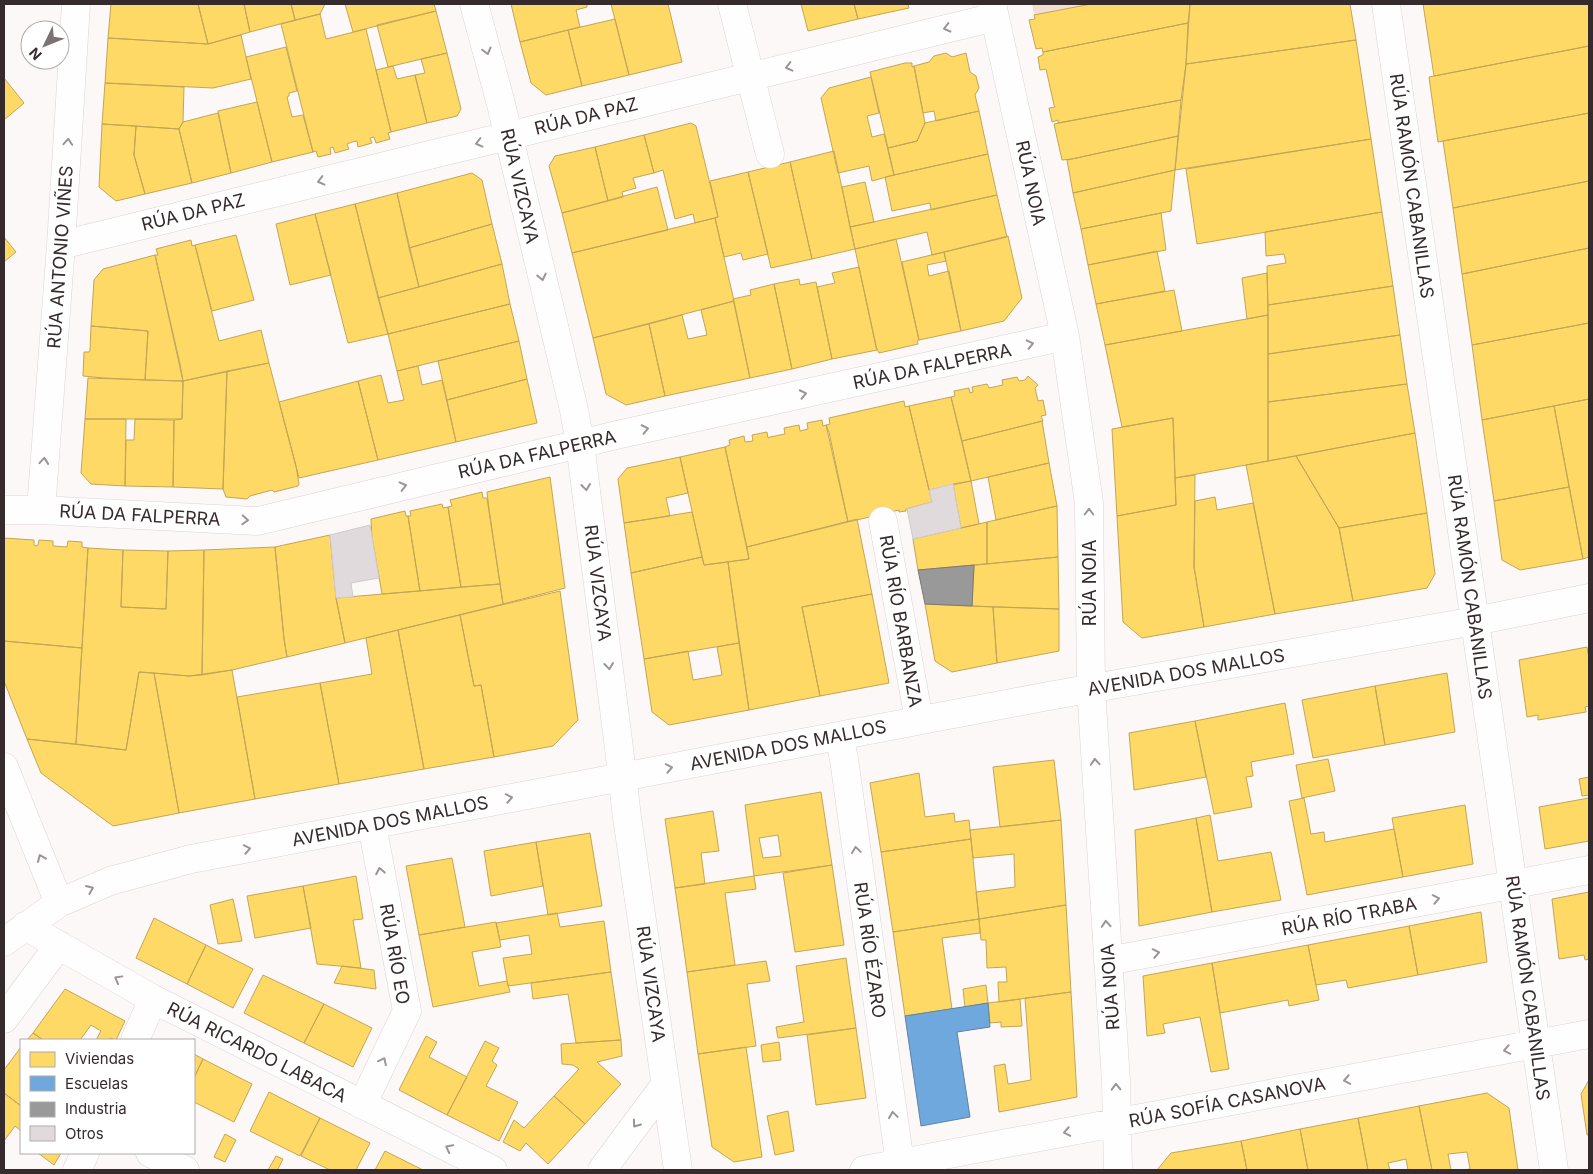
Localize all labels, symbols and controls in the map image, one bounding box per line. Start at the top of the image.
north arrow [20,20,70,70]
one-way arrow [943,22,952,33]
text: N [25,45,45,64]
one-way arrow [481,46,492,55]
one-way arrow [785,61,794,72]
street label: RÚA RAMÓN CABANILLAS [1386,72,1439,300]
street label: RÚA DA PAZ [532,92,640,139]
street label: RÚA VIZCAYA [497,126,544,245]
one-way arrow [475,137,483,147]
one-way arrow [62,138,73,146]
street label: RÚA NOIA [1012,138,1051,228]
street label: RÚA ANTONIO VIÑES [42,165,77,349]
one-way arrow [316,175,325,186]
street label: RÚA DA PAZ [139,188,247,235]
one-way arrow [536,272,547,281]
street label: RÚA DA FALPERRA [851,338,1013,393]
one-way arrow [1026,339,1035,350]
one-way arrow [799,389,808,400]
one-way arrow [640,424,649,435]
street label: RÚA DA FALPERRA [456,425,618,482]
one-way arrow [38,457,49,465]
street label: RÚA RAMÓN CABANILLAS [1444,473,1497,701]
one-way arrow [399,481,408,492]
one-way arrow [580,483,590,491]
street label: RÚA DA FALPERRA [59,499,221,530]
one-way arrow [1084,508,1094,516]
one-way arrow [241,515,249,526]
street label: RÚA VIZCAYA [580,523,617,642]
street label: RÚA RÍO BARBANZA [875,533,927,709]
street label: RÚA NOIA [1078,540,1100,626]
street label: AVENIDA DOS MALLOS [1086,644,1286,700]
one-way arrow [603,662,614,670]
street label: AVENIDA DOS MALLOS [688,716,888,774]
one-way arrow [1090,758,1101,766]
one-way arrow [665,763,673,774]
street label: AVENIDA DOS MALLOS [290,792,490,850]
one-way arrow [505,794,514,804]
one-way arrow [242,844,251,854]
one-way arrow [851,846,862,854]
one-way arrow [36,854,47,863]
one-way arrow [376,867,386,876]
street label: RÚA RAMÓN CABANILLAS [1502,874,1555,1102]
street label: RÚA RÍO ÉZARO [850,880,891,1019]
one-way arrow [85,885,94,896]
street label: RÚA RÍO TRABA [1279,892,1418,939]
one-way arrow [1432,895,1441,905]
street label: RÚA RÍO EO [376,902,415,1006]
one-way arrow [1100,920,1111,928]
street label: RÚA VIZCAYA [632,924,671,1044]
street label: RÚA NOIA [1096,943,1123,1031]
one-way arrow [1152,948,1161,958]
one-way arrow [114,975,123,985]
street label: RÚA RICARDO LABACA [164,997,351,1106]
legend [20,1039,195,1154]
one-way arrow [1503,1044,1511,1055]
text: Viviendas [65,1049,134,1068]
one-way arrow [377,1057,387,1066]
street label: RÚA SOFÍA CASANOVA [1127,1072,1327,1131]
text: Escuelas [65,1074,128,1093]
one-way arrow [1343,1074,1352,1084]
one-way arrow [1110,1082,1121,1090]
text: Industria [65,1099,127,1118]
one-way arrow [888,1111,899,1119]
one-way arrow [634,1118,642,1127]
text: Otros [65,1124,104,1143]
one-way arrow [1063,1126,1071,1137]
one-way arrow [446,1145,455,1155]

